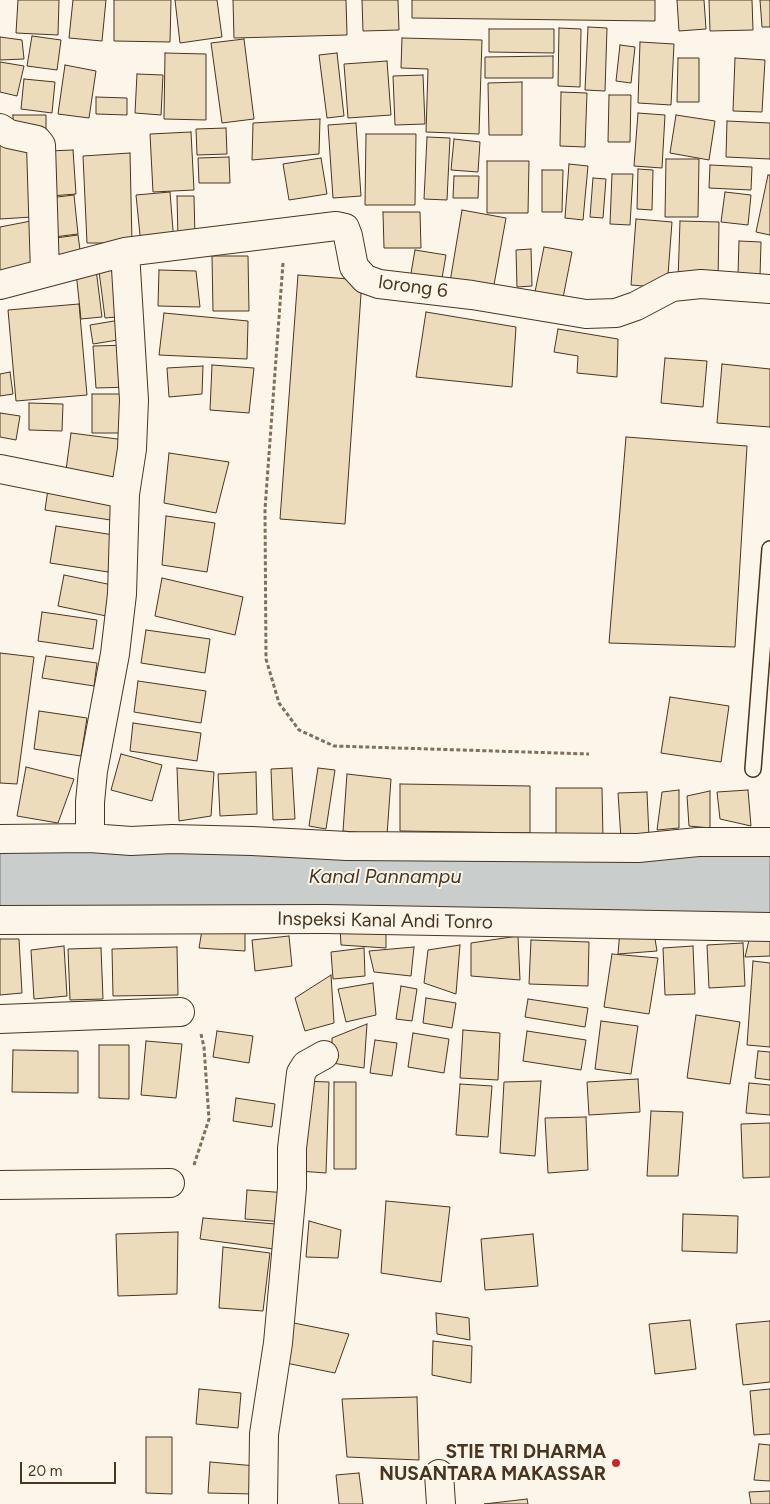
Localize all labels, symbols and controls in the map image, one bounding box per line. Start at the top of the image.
street label: lorong 6 [377,271,449,303]
water label: Kanal Pannampu [308,865,462,889]
street label: Inspeksi Kanal Andi Tonro [277,908,493,934]
place label: STIE TRI DHARMA NUSANTARA MAKASSAR [379,1441,606,1485]
scale bar [22,1452,119,1484]
marker: STIE TRI DHARMA NUSANTARA MAKASSAR [610,1457,622,1469]
text: 20 m [28,1462,62,1480]

